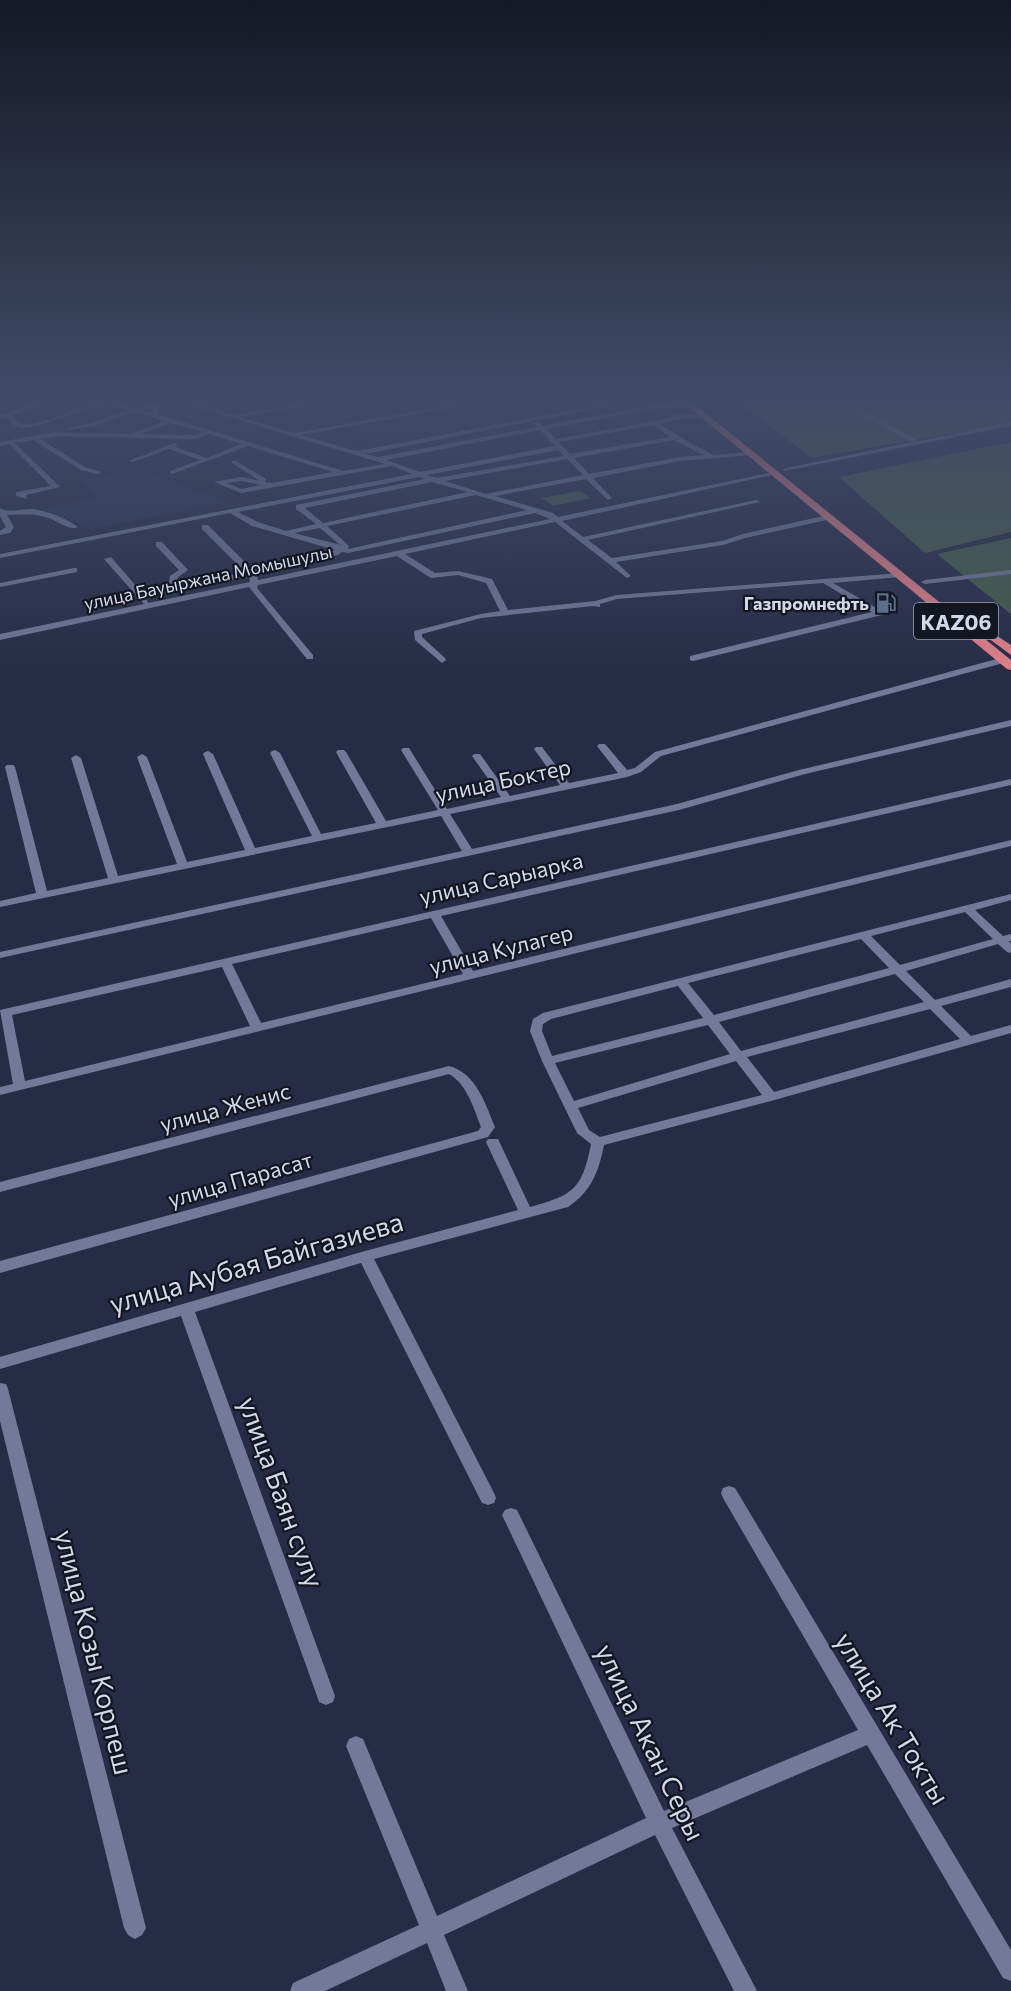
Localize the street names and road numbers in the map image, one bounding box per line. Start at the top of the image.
street label: улица Бауыржана Момышулы [82,540,334,614]
road number: KАZ06 [914,603,998,639]
street label: улица Боктер [433,752,573,808]
street label: улица Сарыарка [417,846,585,910]
street label: улица Кулагер [426,918,576,980]
street label: улица Женис [157,1077,293,1137]
street label: улица Парасат [165,1145,315,1213]
street label: улица Аубая Байгазиева [105,1204,407,1320]
street label: улица Баян сулу [232,1392,332,1592]
street label: улица Козы Корпеш [49,1526,141,1778]
street label: улица Ак Токты [829,1626,957,1810]
street label: улица Акан Серы [589,1638,713,1846]

